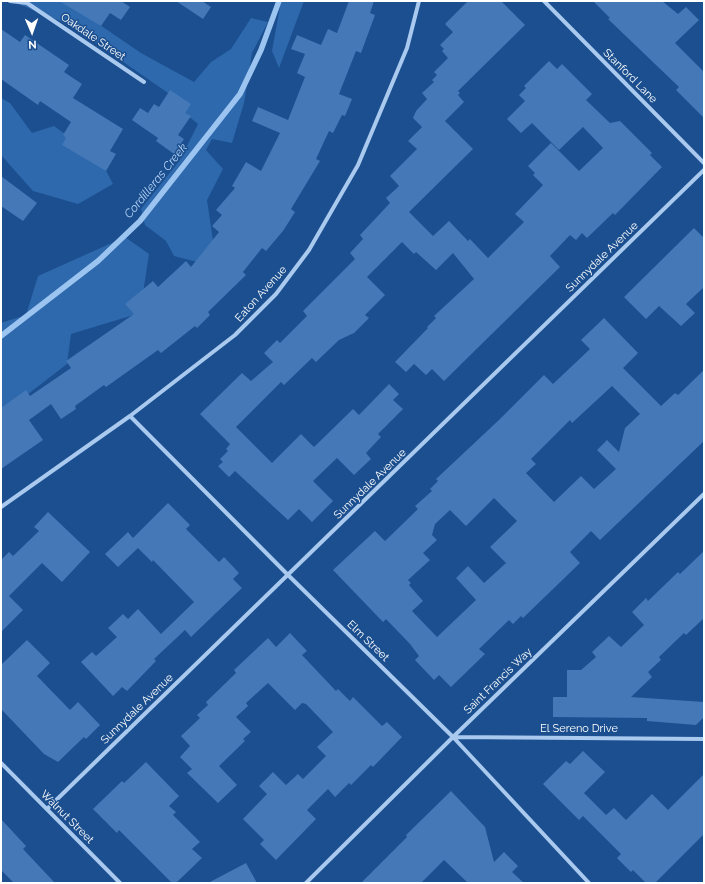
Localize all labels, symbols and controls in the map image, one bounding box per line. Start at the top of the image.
street label: Oakdale Street [58,10,128,64]
north arrow [12,12,52,52]
text: N [28,38,37,51]
street label: Stanford Lane [600,46,660,106]
water label: Cordilleras Creek [121,141,191,221]
street label: Sunnydale Avenue [563,219,641,295]
street label: Eaton Avenue [232,263,290,325]
street label: Sunnydale Avenue [331,446,409,522]
street label: Elm Street [344,618,392,664]
street label: Saint Francis Way [461,645,535,717]
street label: Sunnydale Avenue [98,671,176,747]
street label: El Sereno Drive [540,722,618,736]
street label: Walnut Street [38,788,96,846]

